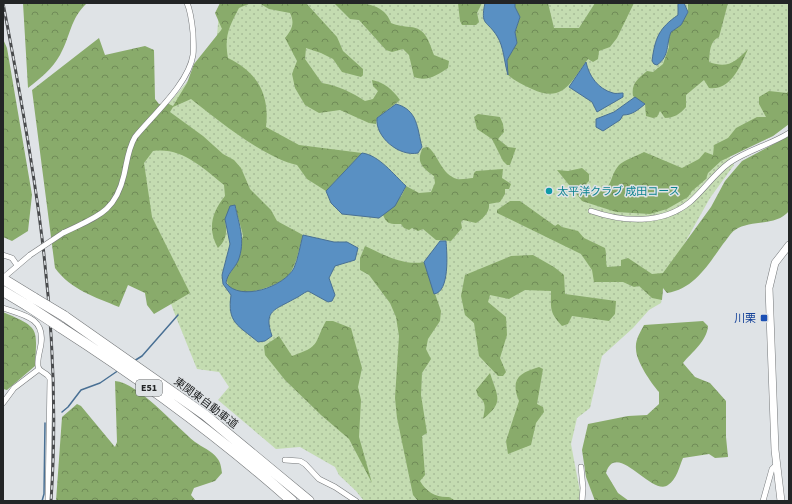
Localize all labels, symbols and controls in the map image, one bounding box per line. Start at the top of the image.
place label: 太平洋クラブ 成田コース [557,184,680,199]
marker: 太平洋クラブ 成田コース [544,186,554,196]
place label: 川栗 [734,311,756,326]
marker: 川栗 [759,313,769,323]
street label: 東関東自動車道 [171,374,241,432]
road number: E51 [136,380,162,396]

